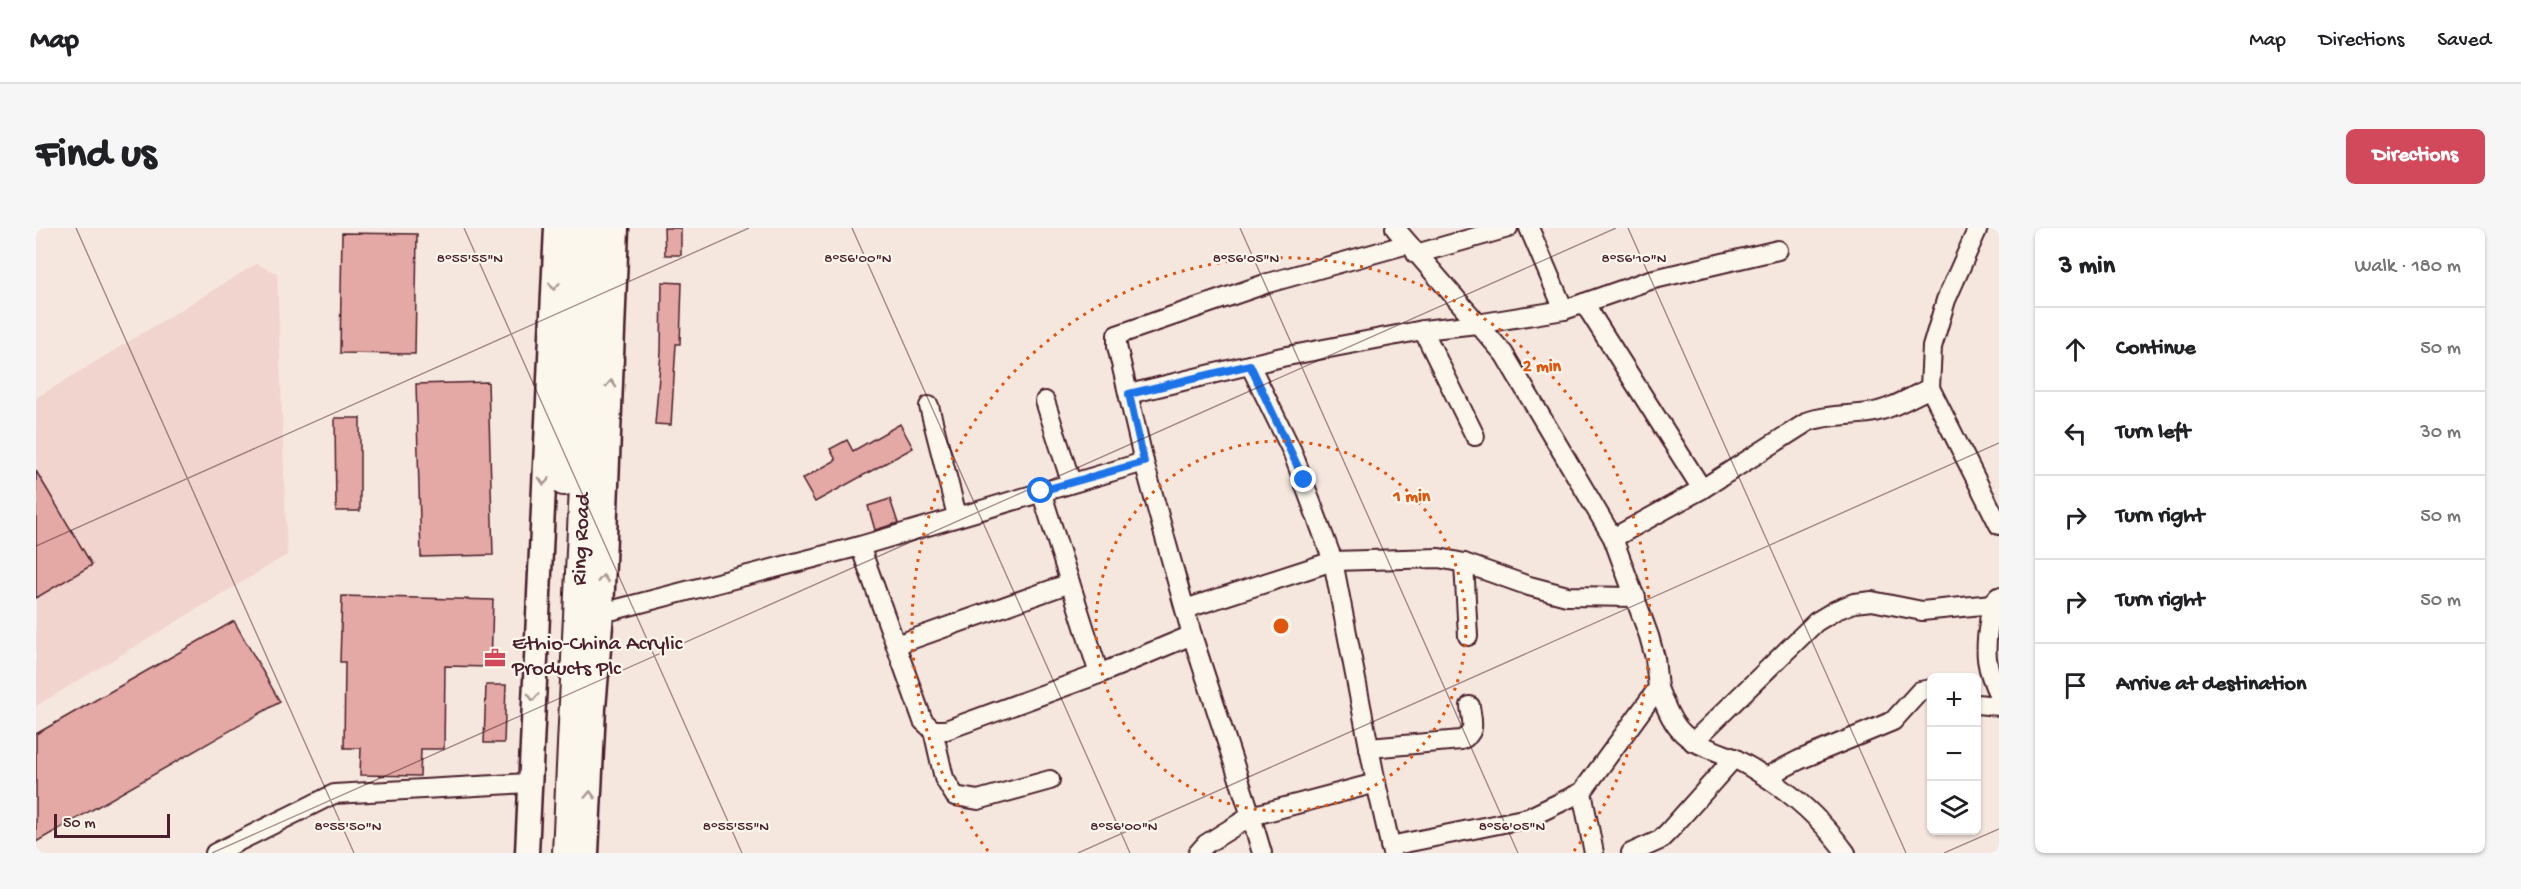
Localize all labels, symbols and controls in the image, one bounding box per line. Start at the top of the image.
text: Map [30,25,79,58]
text: Map [2249,29,2286,54]
text: Directions [2319,29,2404,54]
text: Saved [2437,29,2491,54]
button: Directions [2346,129,2485,184]
text: Find us [36,132,156,181]
text: 8°55'55"N [437,250,503,268]
text: 8°56'00"N [824,250,892,268]
text: 8°56'05"N [1213,250,1280,268]
text: 8°56'10"N [1602,250,1667,268]
text: 3 min [2059,252,2115,283]
text: Walk · 180 m [2354,256,2461,279]
one-way arrow [547,282,560,291]
icon: ahead [2059,333,2092,366]
text: Continue [2116,336,2196,362]
text: 50 m [2420,338,2461,361]
text: 2 min [1523,357,1562,378]
one-way arrow [604,380,617,389]
icon: left [2059,417,2092,450]
text: Turn left [2116,420,2190,446]
text: 30 m [2420,422,2461,445]
route end [1290,466,1316,492]
one-way arrow [538,477,551,486]
route start [1027,477,1053,503]
text: 1 min [1393,487,1431,508]
street label: Ring Road [567,490,598,586]
icon: right [2059,501,2092,534]
text: Turn right [2116,504,2204,530]
text: 50 m [2420,506,2461,529]
one-way arrow [597,574,610,583]
icon: right [2059,585,2092,618]
text: Turn right [2116,588,2204,614]
text: 50 m [2420,590,2461,613]
centre of rings [1271,616,1291,636]
place label: Ethio-China Acrylic Products Plc [511,632,684,683]
office icon: Ethio-China Acrylic Products Plc [483,646,507,670]
icon: arrive [2059,669,2092,702]
text: Arrive at destination [2116,672,2306,698]
map controls [1927,673,1981,835]
button: + [1927,673,1981,727]
one-way arrow [527,692,540,701]
button: − [1927,727,1981,781]
button: layers [1927,781,1981,835]
one-way arrow [583,790,596,799]
scale bar [54,811,170,838]
text: 50 m [63,815,96,834]
text: 8°55'50"N [315,818,382,836]
text: 8°55'55"N [703,818,769,836]
text: 8°56'00"N [1090,818,1158,836]
text: 8°56'05"N [1479,818,1546,836]

